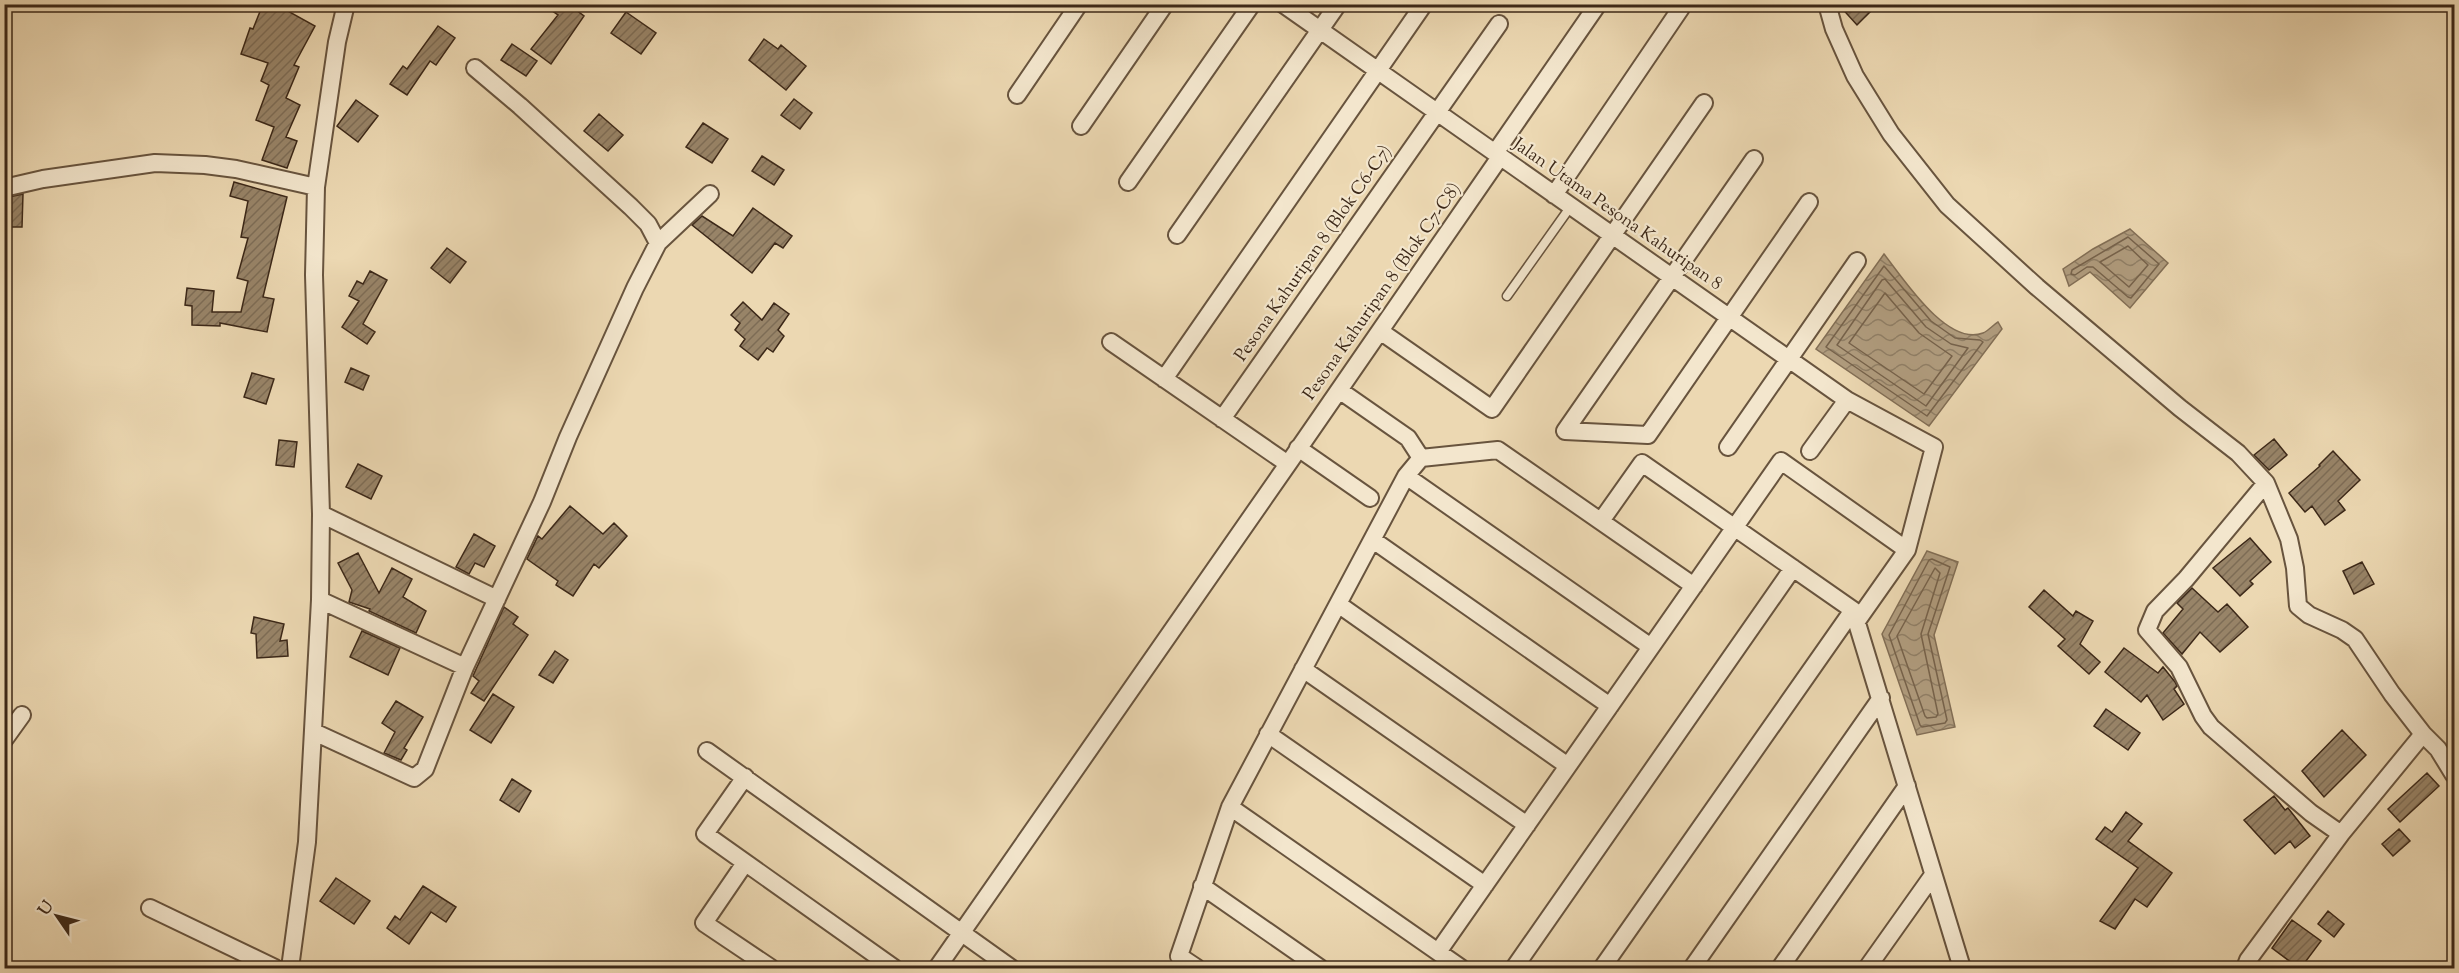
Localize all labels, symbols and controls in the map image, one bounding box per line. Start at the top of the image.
street label: Jalan Utama Pesona Kahuripan 8 [1506,132,1727,297]
street label: Pesona Kahuripan 8 (Blok C6-C7) [1229,140,1399,368]
street label: Pesona Kahuripan 8 (Blok C7-C8) [1298,178,1468,406]
north arrow [27,886,87,946]
text: U [34,896,60,921]

